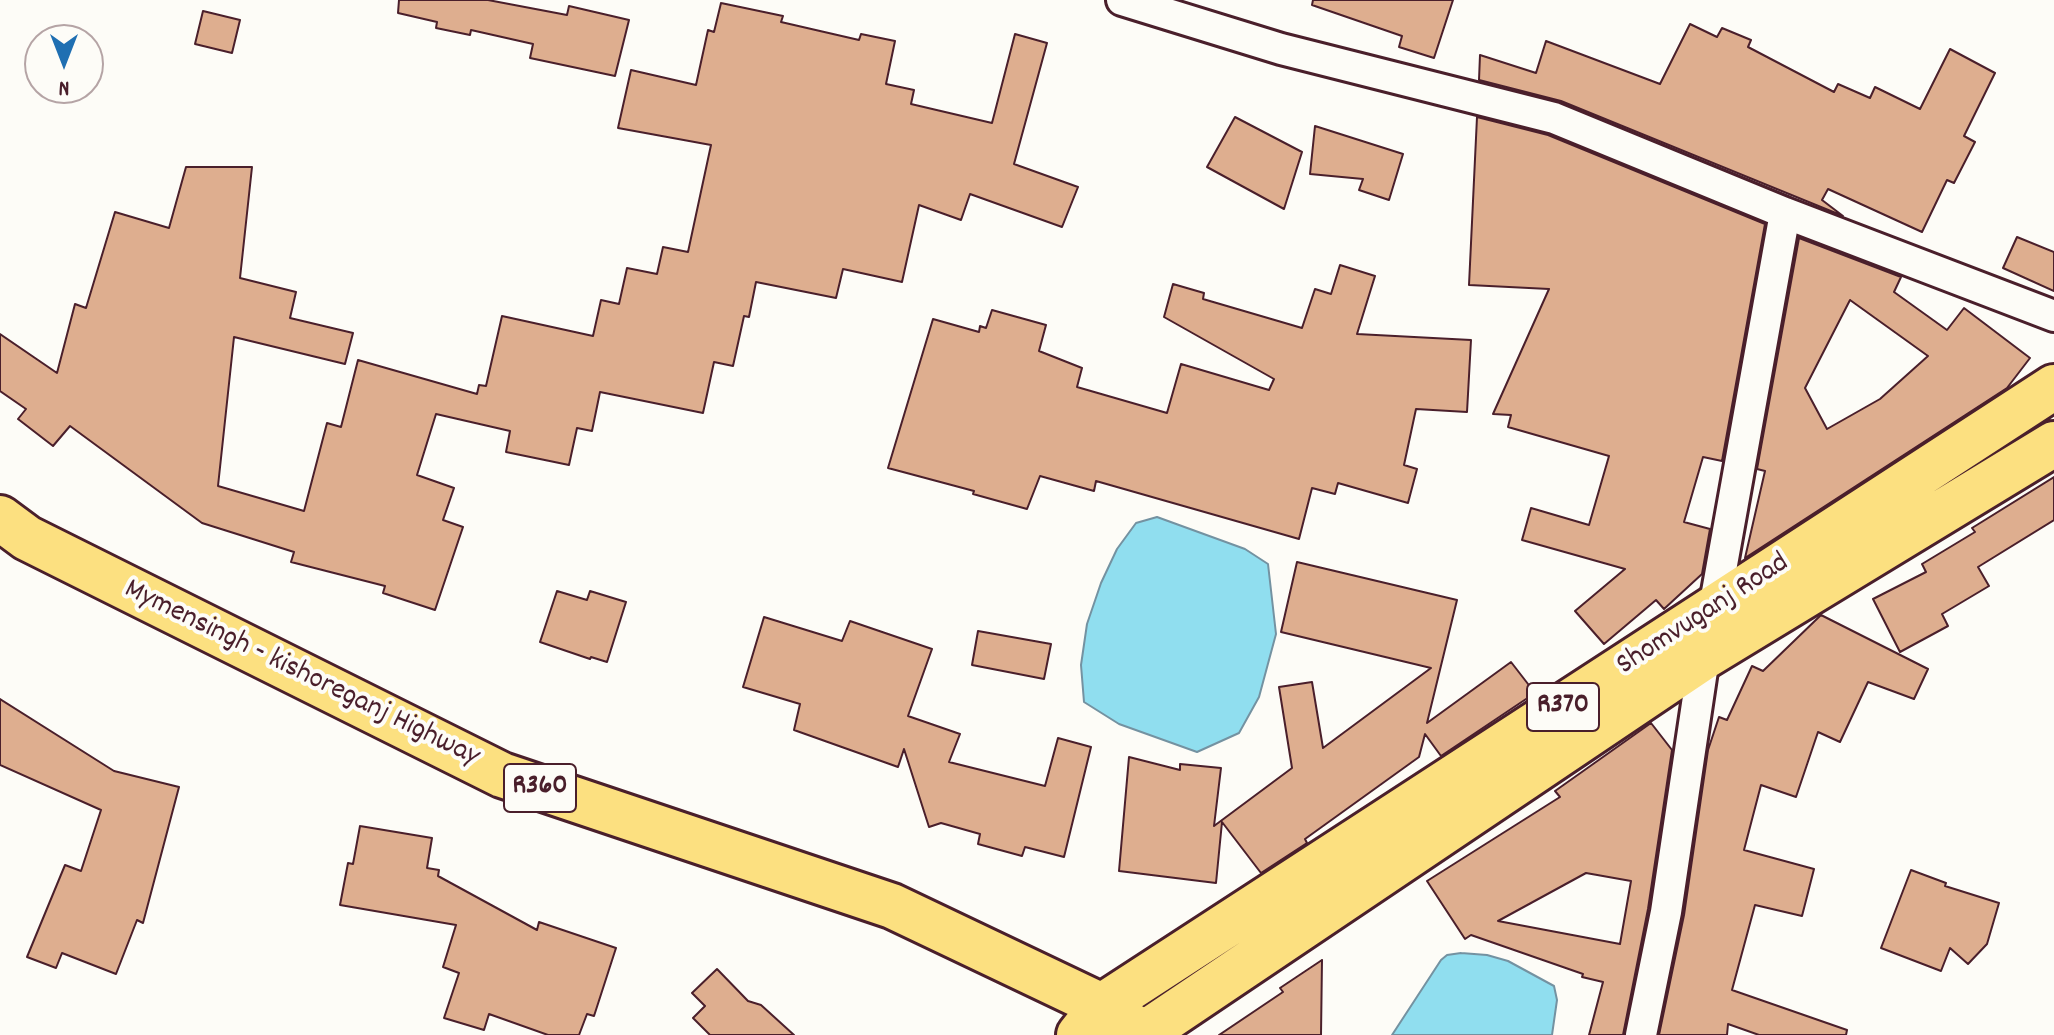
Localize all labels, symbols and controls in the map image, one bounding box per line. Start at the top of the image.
north arrow [24,24,104,104]
text: N [59,71,69,102]
street label: Shomvuganj Road [1611,547,1797,685]
street label: Mymensingh - kishoreganj Highway [117,573,485,777]
road number: R370 [1527,683,1599,731]
road number: R360 [504,764,576,812]

